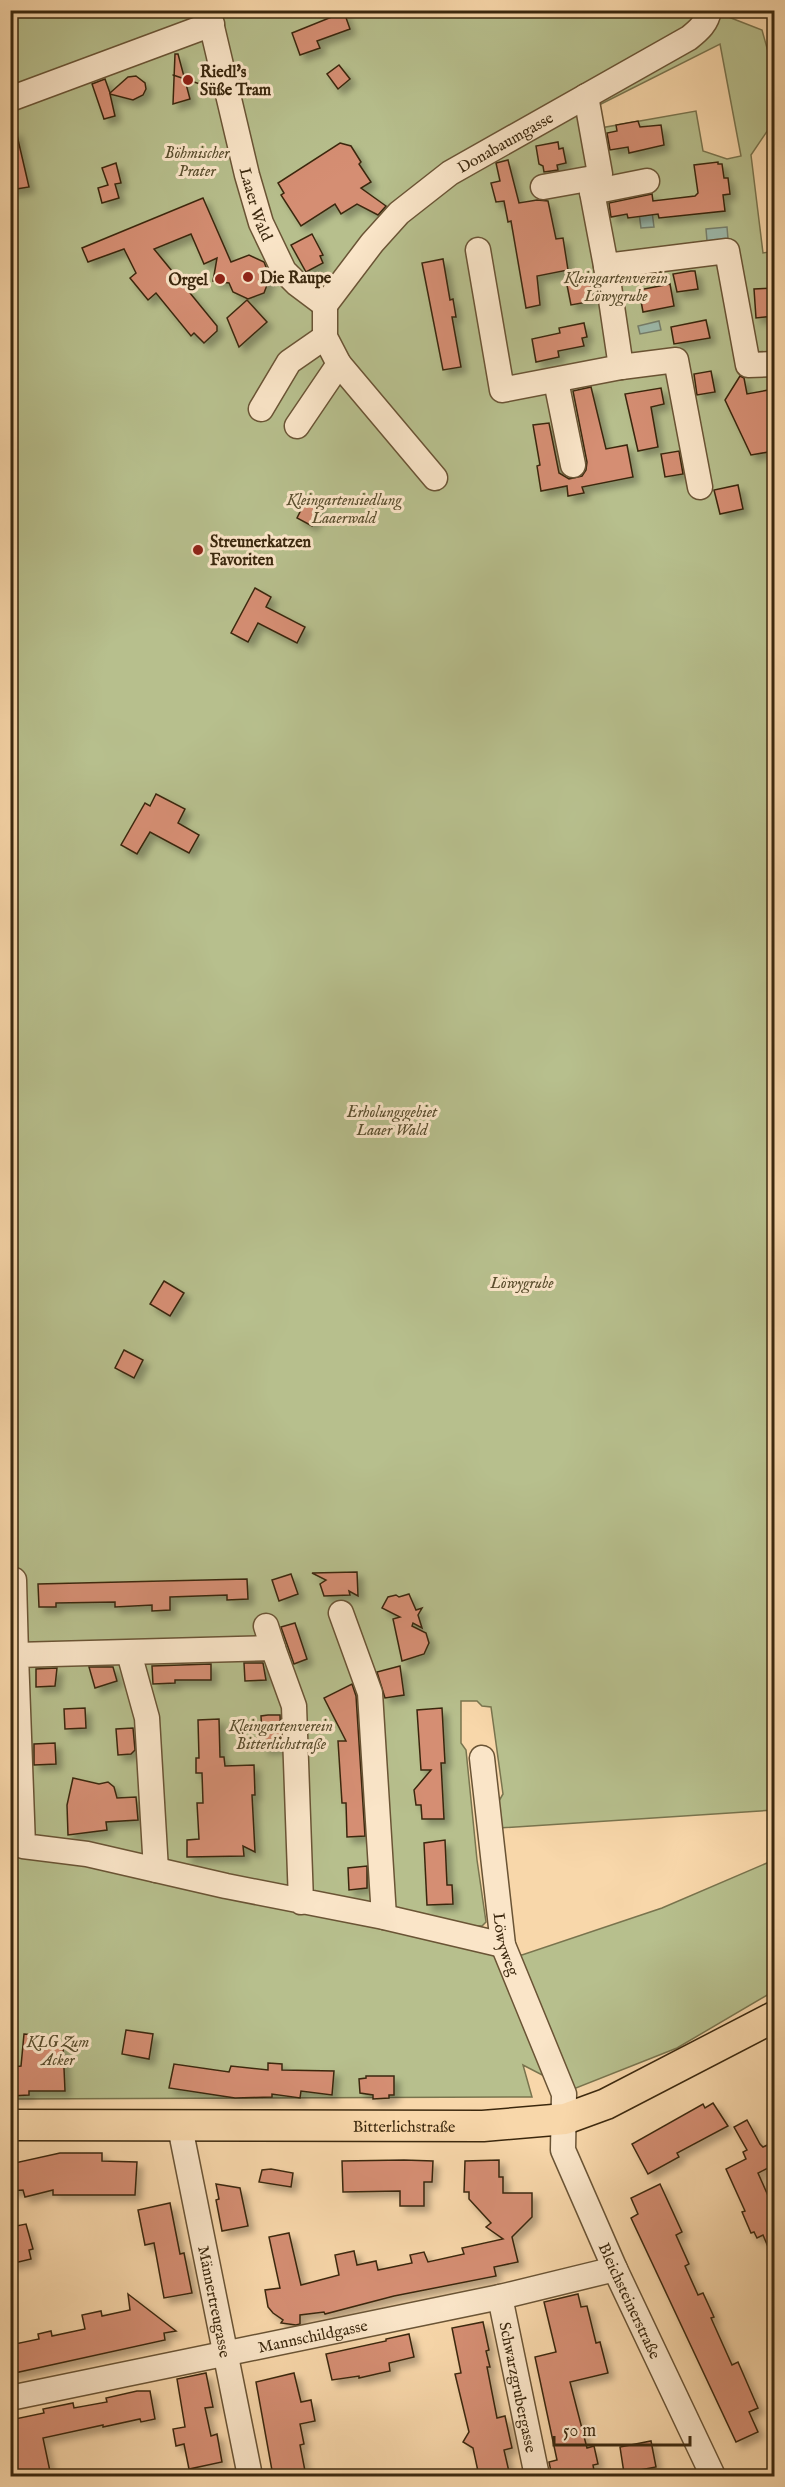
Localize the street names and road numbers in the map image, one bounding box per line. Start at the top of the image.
street label: Donabaumgasse [454,109,557,179]
street label: Laaer Wald [234,166,276,245]
street label: Löwyweg [487,1912,523,1980]
street label: Bitterlichstraße [353,2118,455,2138]
street label: Bleichsteinerstraße [593,2240,664,2363]
street label: Männertreugasse [192,2244,234,2360]
street label: Mannschildgasse [256,2317,370,2359]
street label: Schwarzgrubergasse [493,2320,540,2455]

